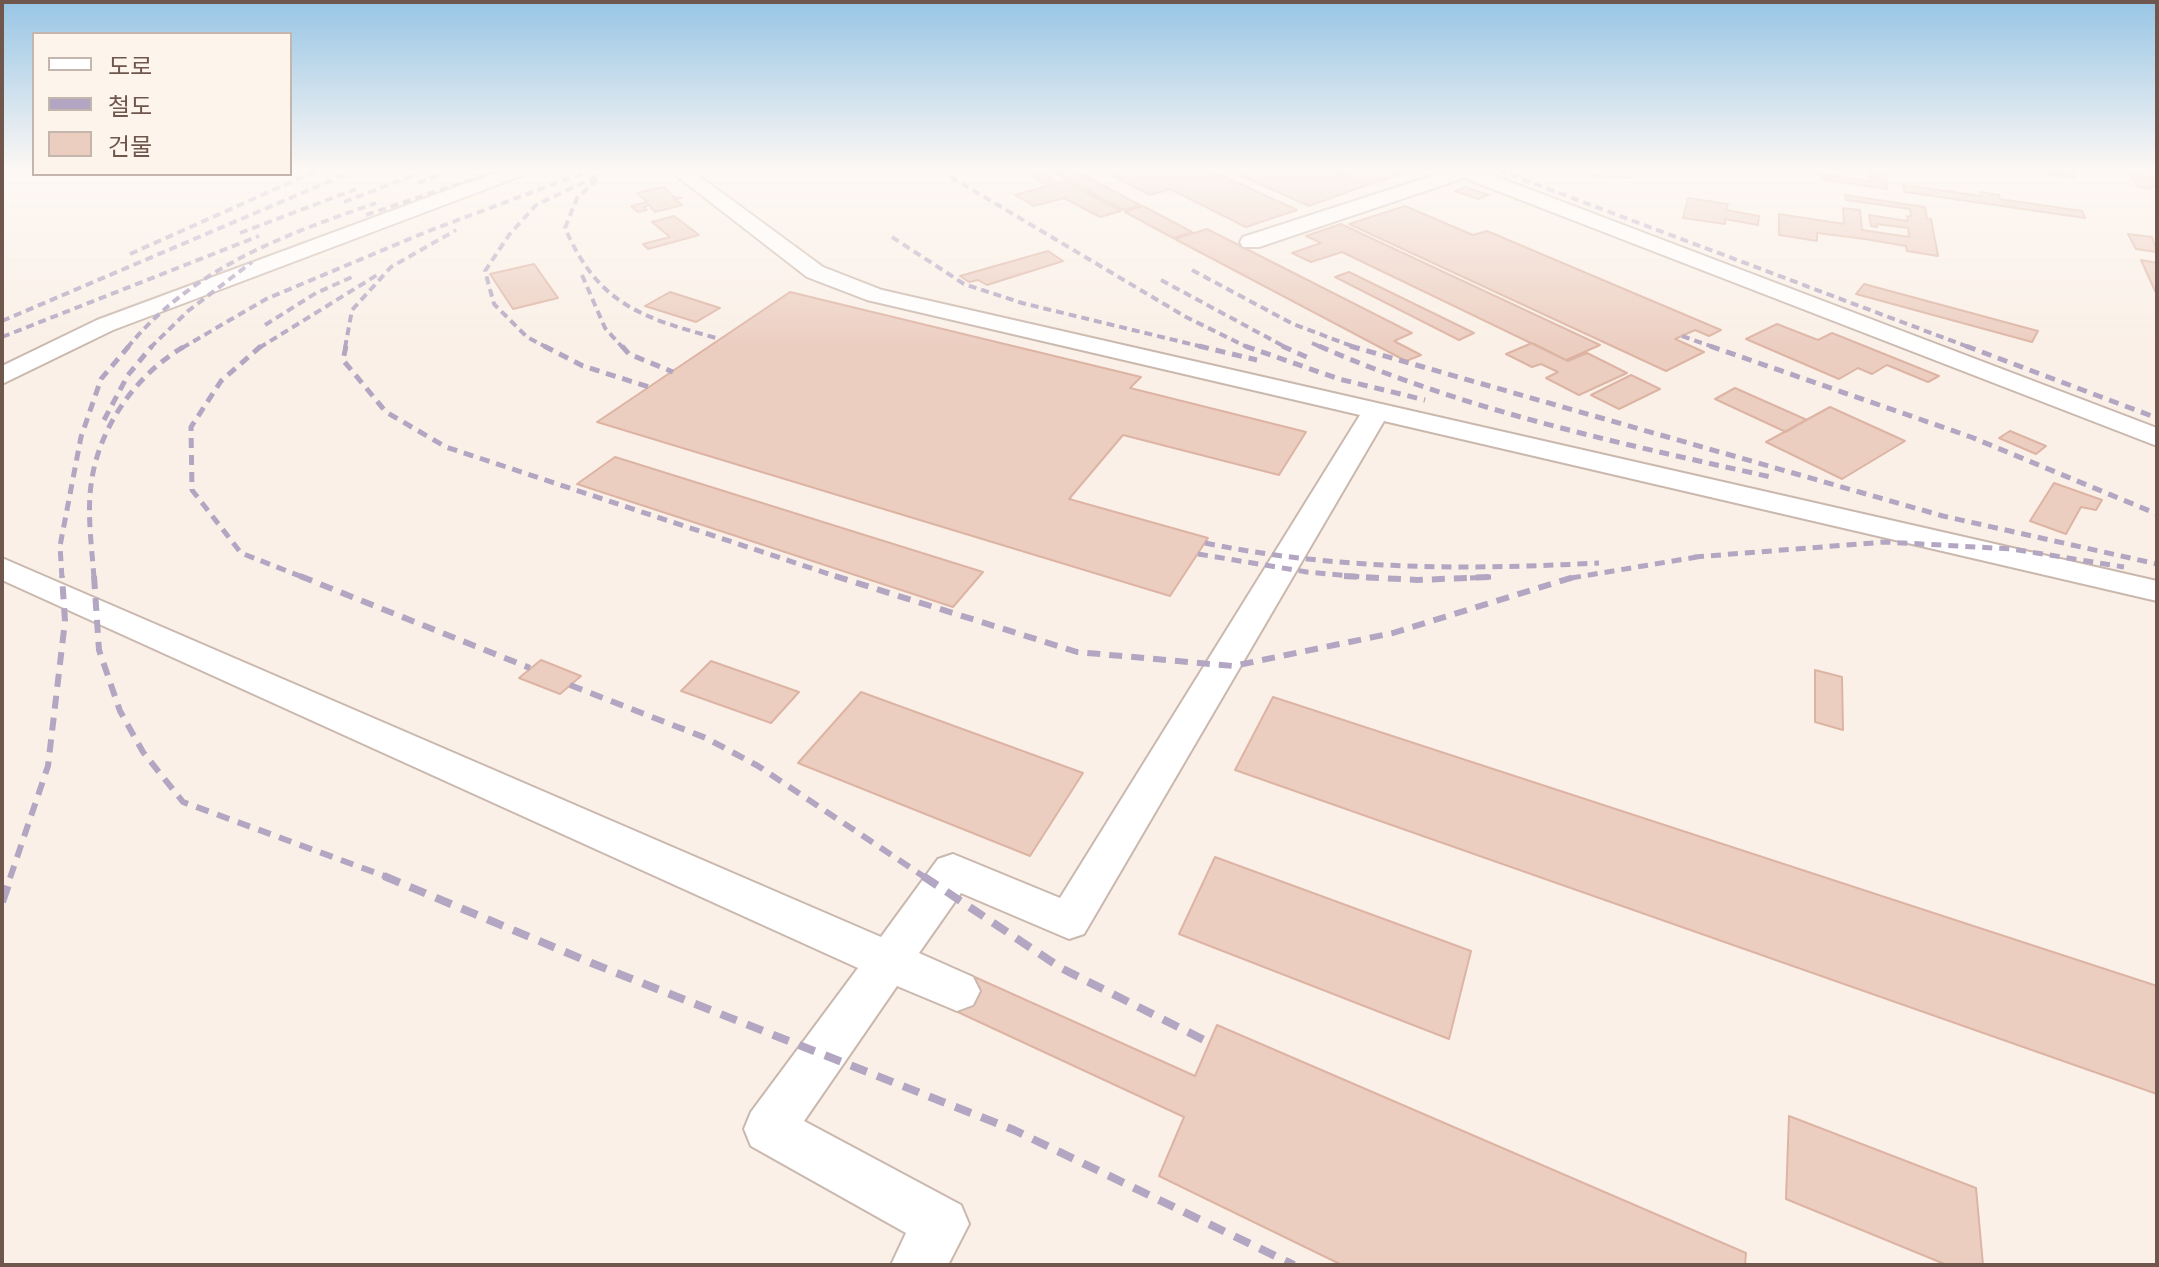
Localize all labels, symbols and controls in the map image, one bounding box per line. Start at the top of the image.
legend [32,32,292,176]
text: 도로 [108,53,152,81]
text: 철도 [108,93,152,121]
text: 건물 [108,133,152,161]

